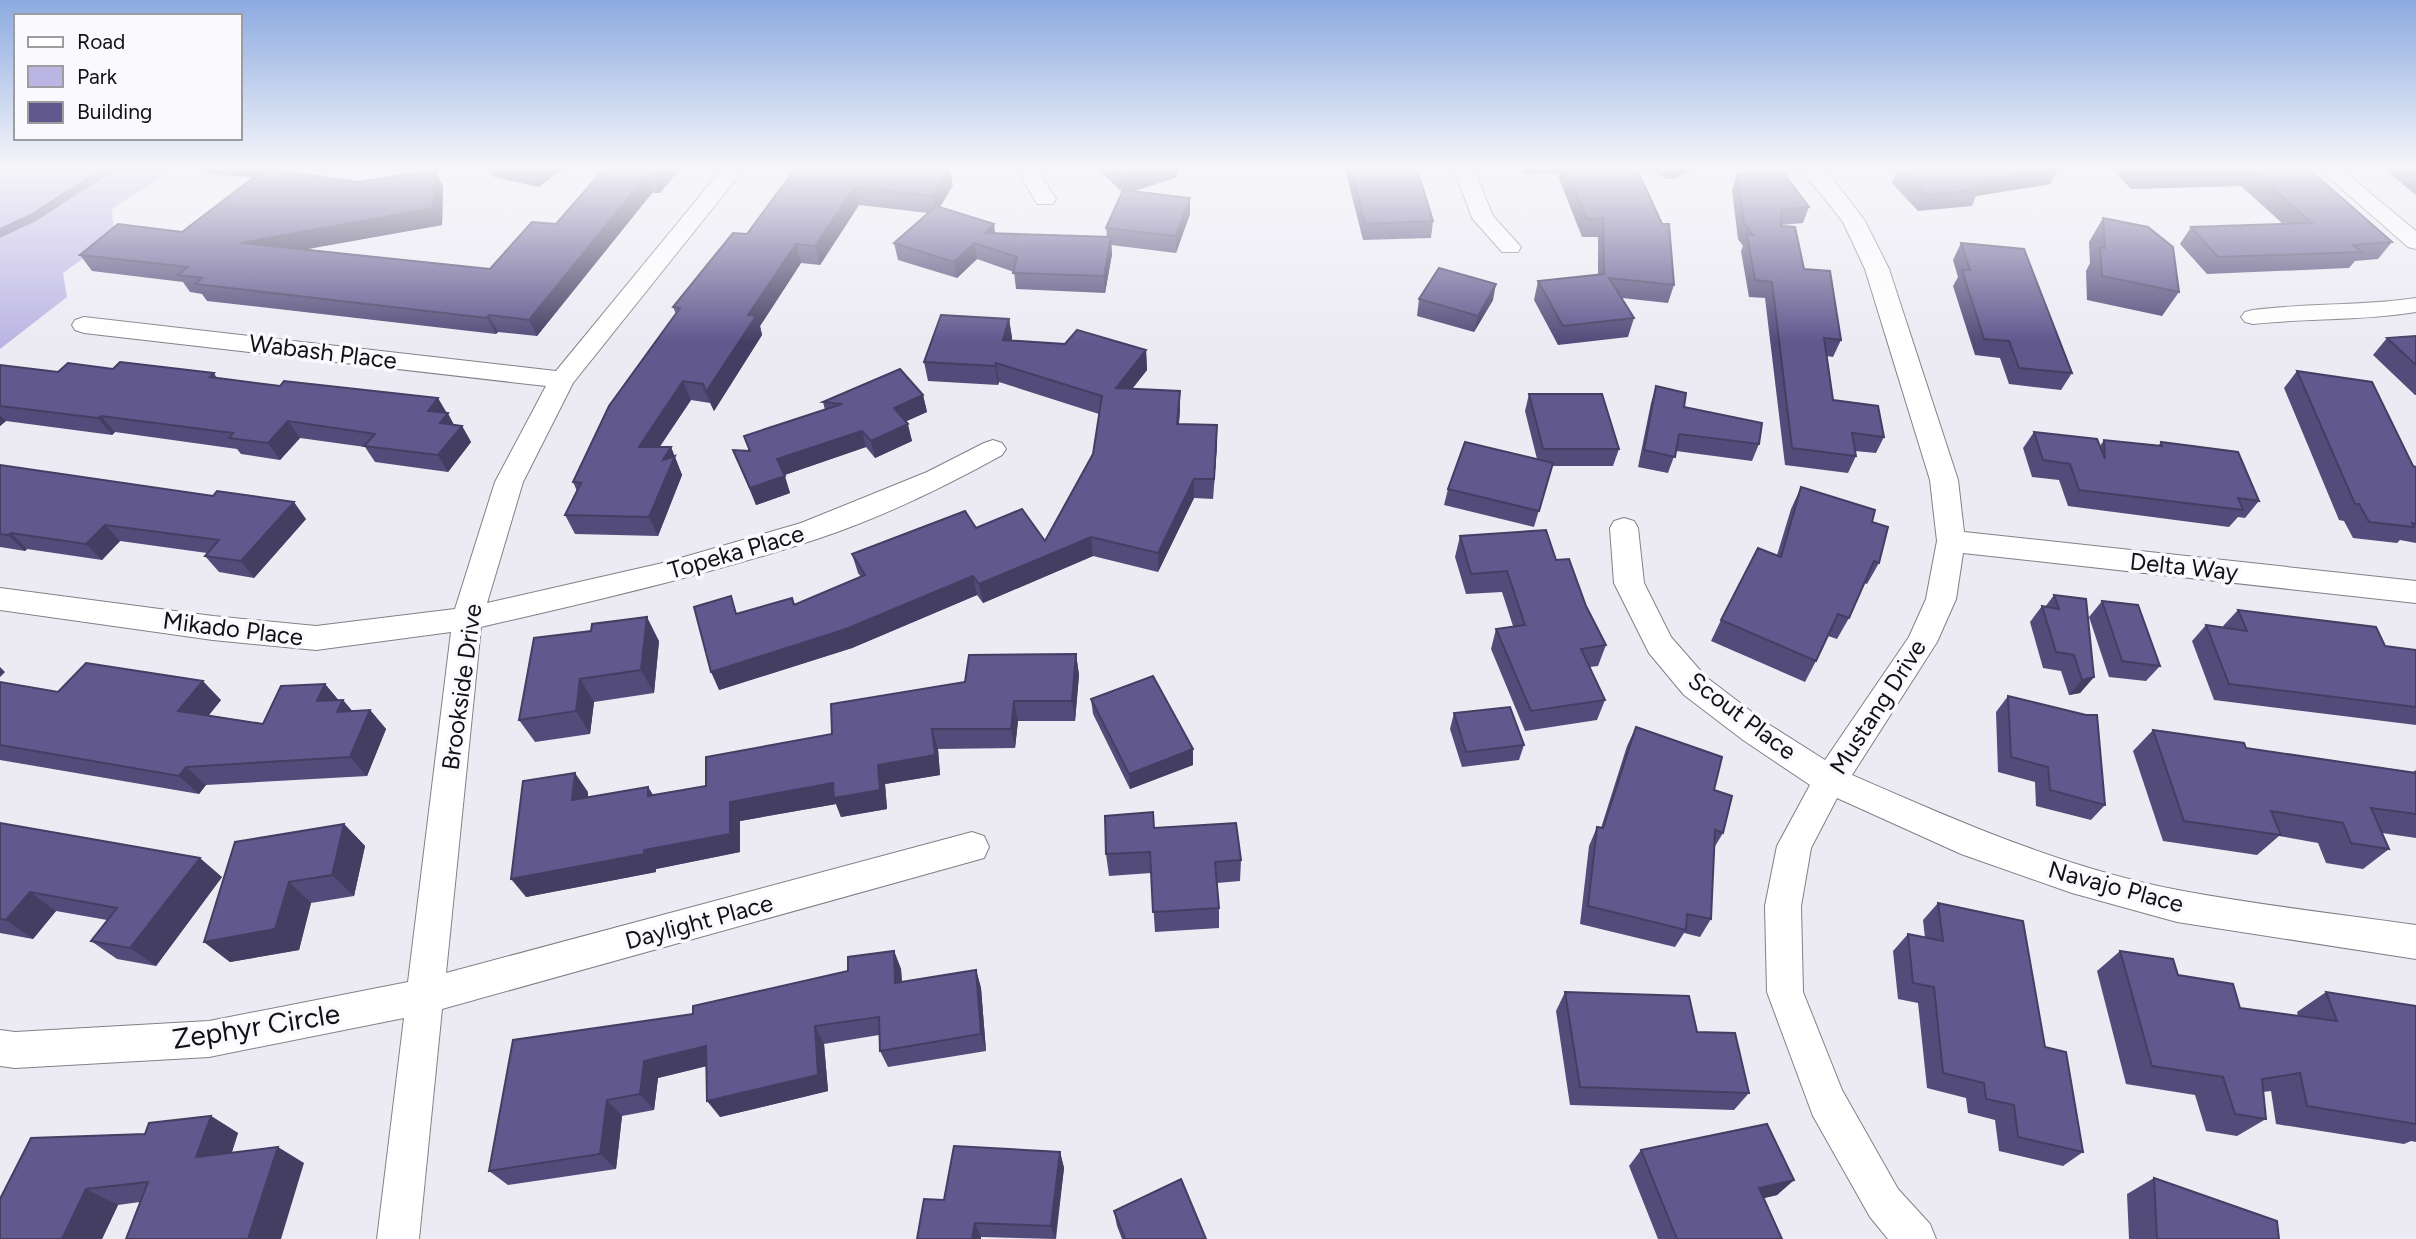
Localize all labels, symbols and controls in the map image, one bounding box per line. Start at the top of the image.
legend [14,14,242,140]
text: Road [77,29,125,54]
text: Park [77,64,118,89]
text: Building [77,99,152,124]
street label: Wabash Place [248,328,399,375]
street label: Topeka Place [665,518,807,585]
street label: Delta Way [2128,546,2240,587]
street label: Brookside Drive [435,602,488,772]
street label: Mikado Place [161,606,305,651]
street label: Mustang Drive [1823,634,1932,780]
street label: Scout Place [1683,666,1802,766]
street label: Navajo Place [2045,855,2187,918]
street label: Daylight Place [622,888,776,955]
street label: Zephyr Circle [170,996,342,1056]

